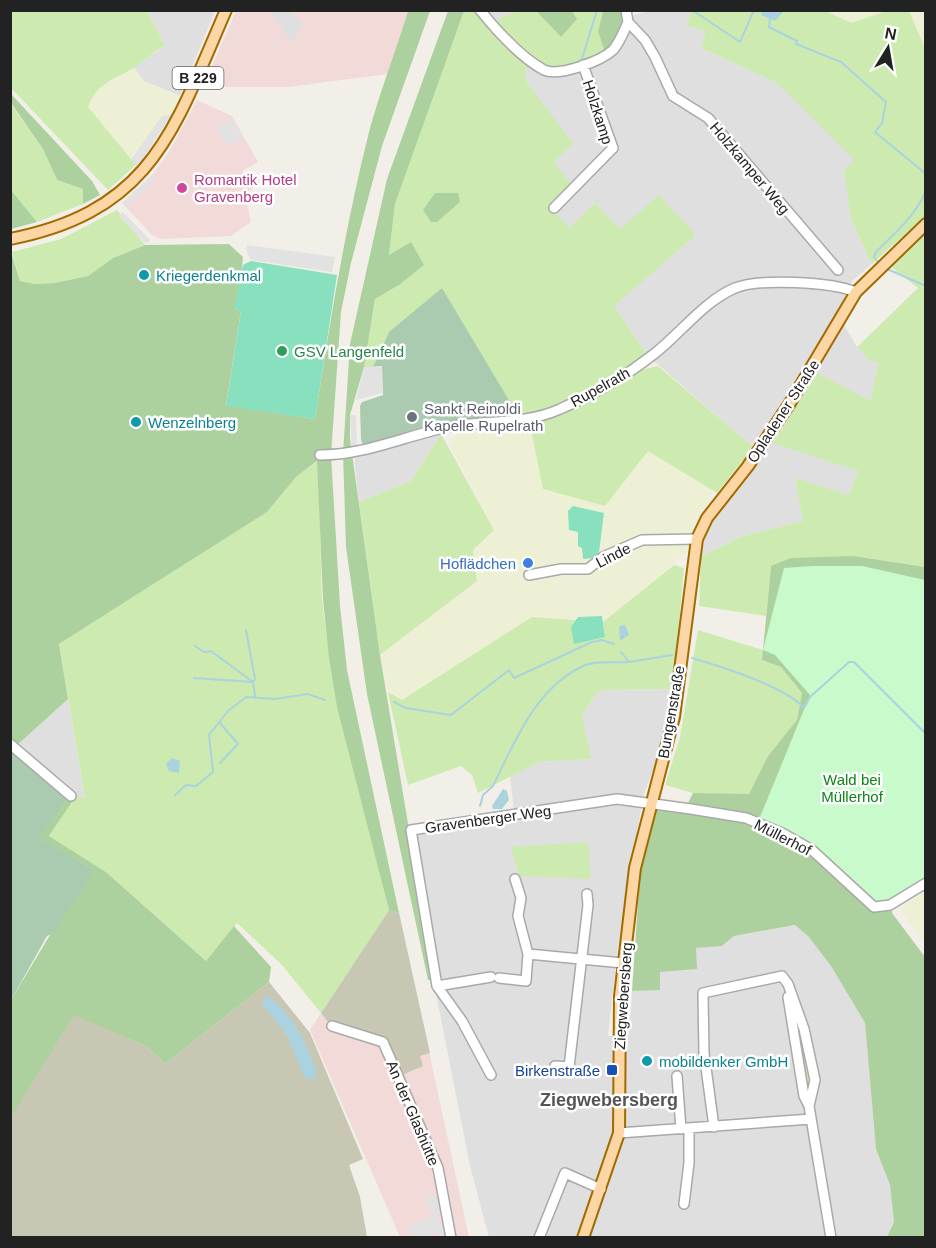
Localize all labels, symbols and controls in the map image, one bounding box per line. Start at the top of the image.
north arrow [858,18,918,78]
text: N [883,24,898,43]
road number: B 229 [172,67,224,89]
street label: Holzkamp [580,78,616,146]
street label: Holzkamper Weg [707,119,793,217]
place label: Romantik Hotel Gravenberg [194,171,297,205]
marker: Romantik Hotel Gravenberg [175,181,189,195]
place label: Kriegerdenkmal [156,267,261,284]
marker: Kriegerdenkmal [137,268,151,282]
place label: GSV Langenfeld [294,343,404,360]
marker: GSV Langenfeld [275,344,289,358]
street label: Opladener Straße [743,356,823,466]
street label: Rupelrath [567,364,633,410]
place label: Sankt Reinoldi Kapelle Rupelrath [424,400,543,434]
marker: Sankt Reinoldi Kapelle Rupelrath [405,410,419,424]
place label: Wenzelnberg [148,414,236,431]
marker: Wenzelnberg [129,415,143,429]
street label: Linde [593,539,633,571]
place label: Hoflädchen [440,555,516,572]
marker: Hoflädchen [521,556,535,570]
street label: Bungenstraße [654,664,688,760]
park label: Wald bei Müllerhof [821,771,884,805]
street label: Gravenberger Weg [424,802,552,836]
street label: Müllerhof [752,815,815,859]
street label: Ziegwebersberg [611,942,635,1050]
place label: mobildenker GmbH [659,1053,788,1070]
marker: mobildenker GmbH [640,1054,654,1068]
street label: An der Glashütte [383,1058,443,1168]
place label: Birkenstraße [515,1062,600,1079]
marker: Birkenstraße [605,1063,619,1077]
district label: Ziegwebersberg [540,1090,678,1110]

